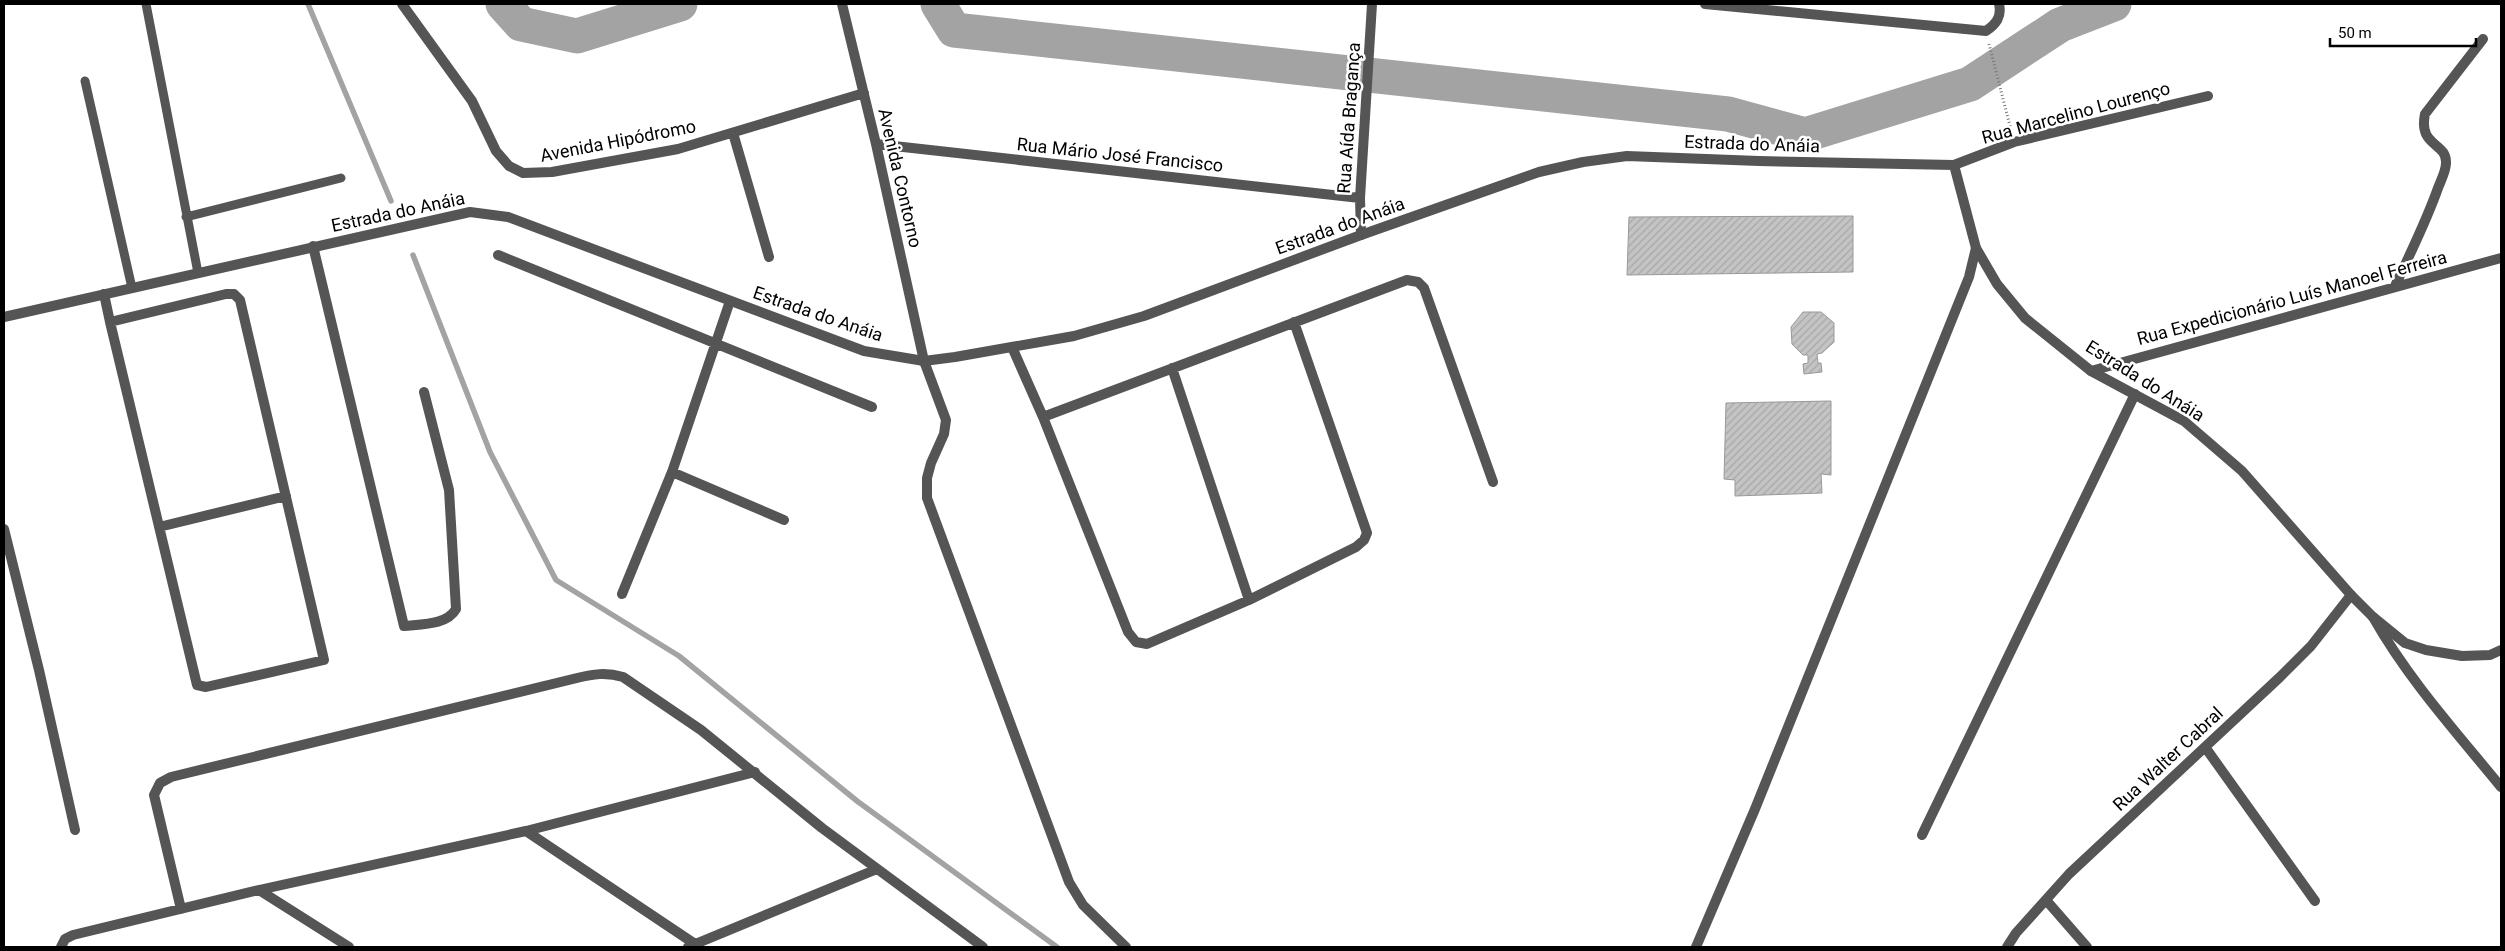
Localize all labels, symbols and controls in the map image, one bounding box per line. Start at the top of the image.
scale bar [2330,15,2476,47]
text: 50 m [2338,24,2372,42]
street label: Rua Aída Bragança [1333,42,1364,194]
street label: Rua Marcelino Lourenço [1979,77,2172,148]
street label: Avenida Contorno [874,106,927,250]
street label: Avenida Hipódromo [538,115,698,166]
street label: Estrada do Anáia [1684,131,1820,156]
street label: Rua Mário José Francisco [1016,133,1224,176]
street label: Estrada do Anáia [329,187,467,236]
street label: Estrada do Anáia [1272,192,1407,259]
street label: Rua Expedicionário Luís Manoel Ferreira [2135,246,2449,349]
street label: Estrada do Anáia [751,281,886,346]
street label: Estrada do Anáia [2082,336,2208,425]
street label: Rua Walter Cabral [2108,702,2227,815]

